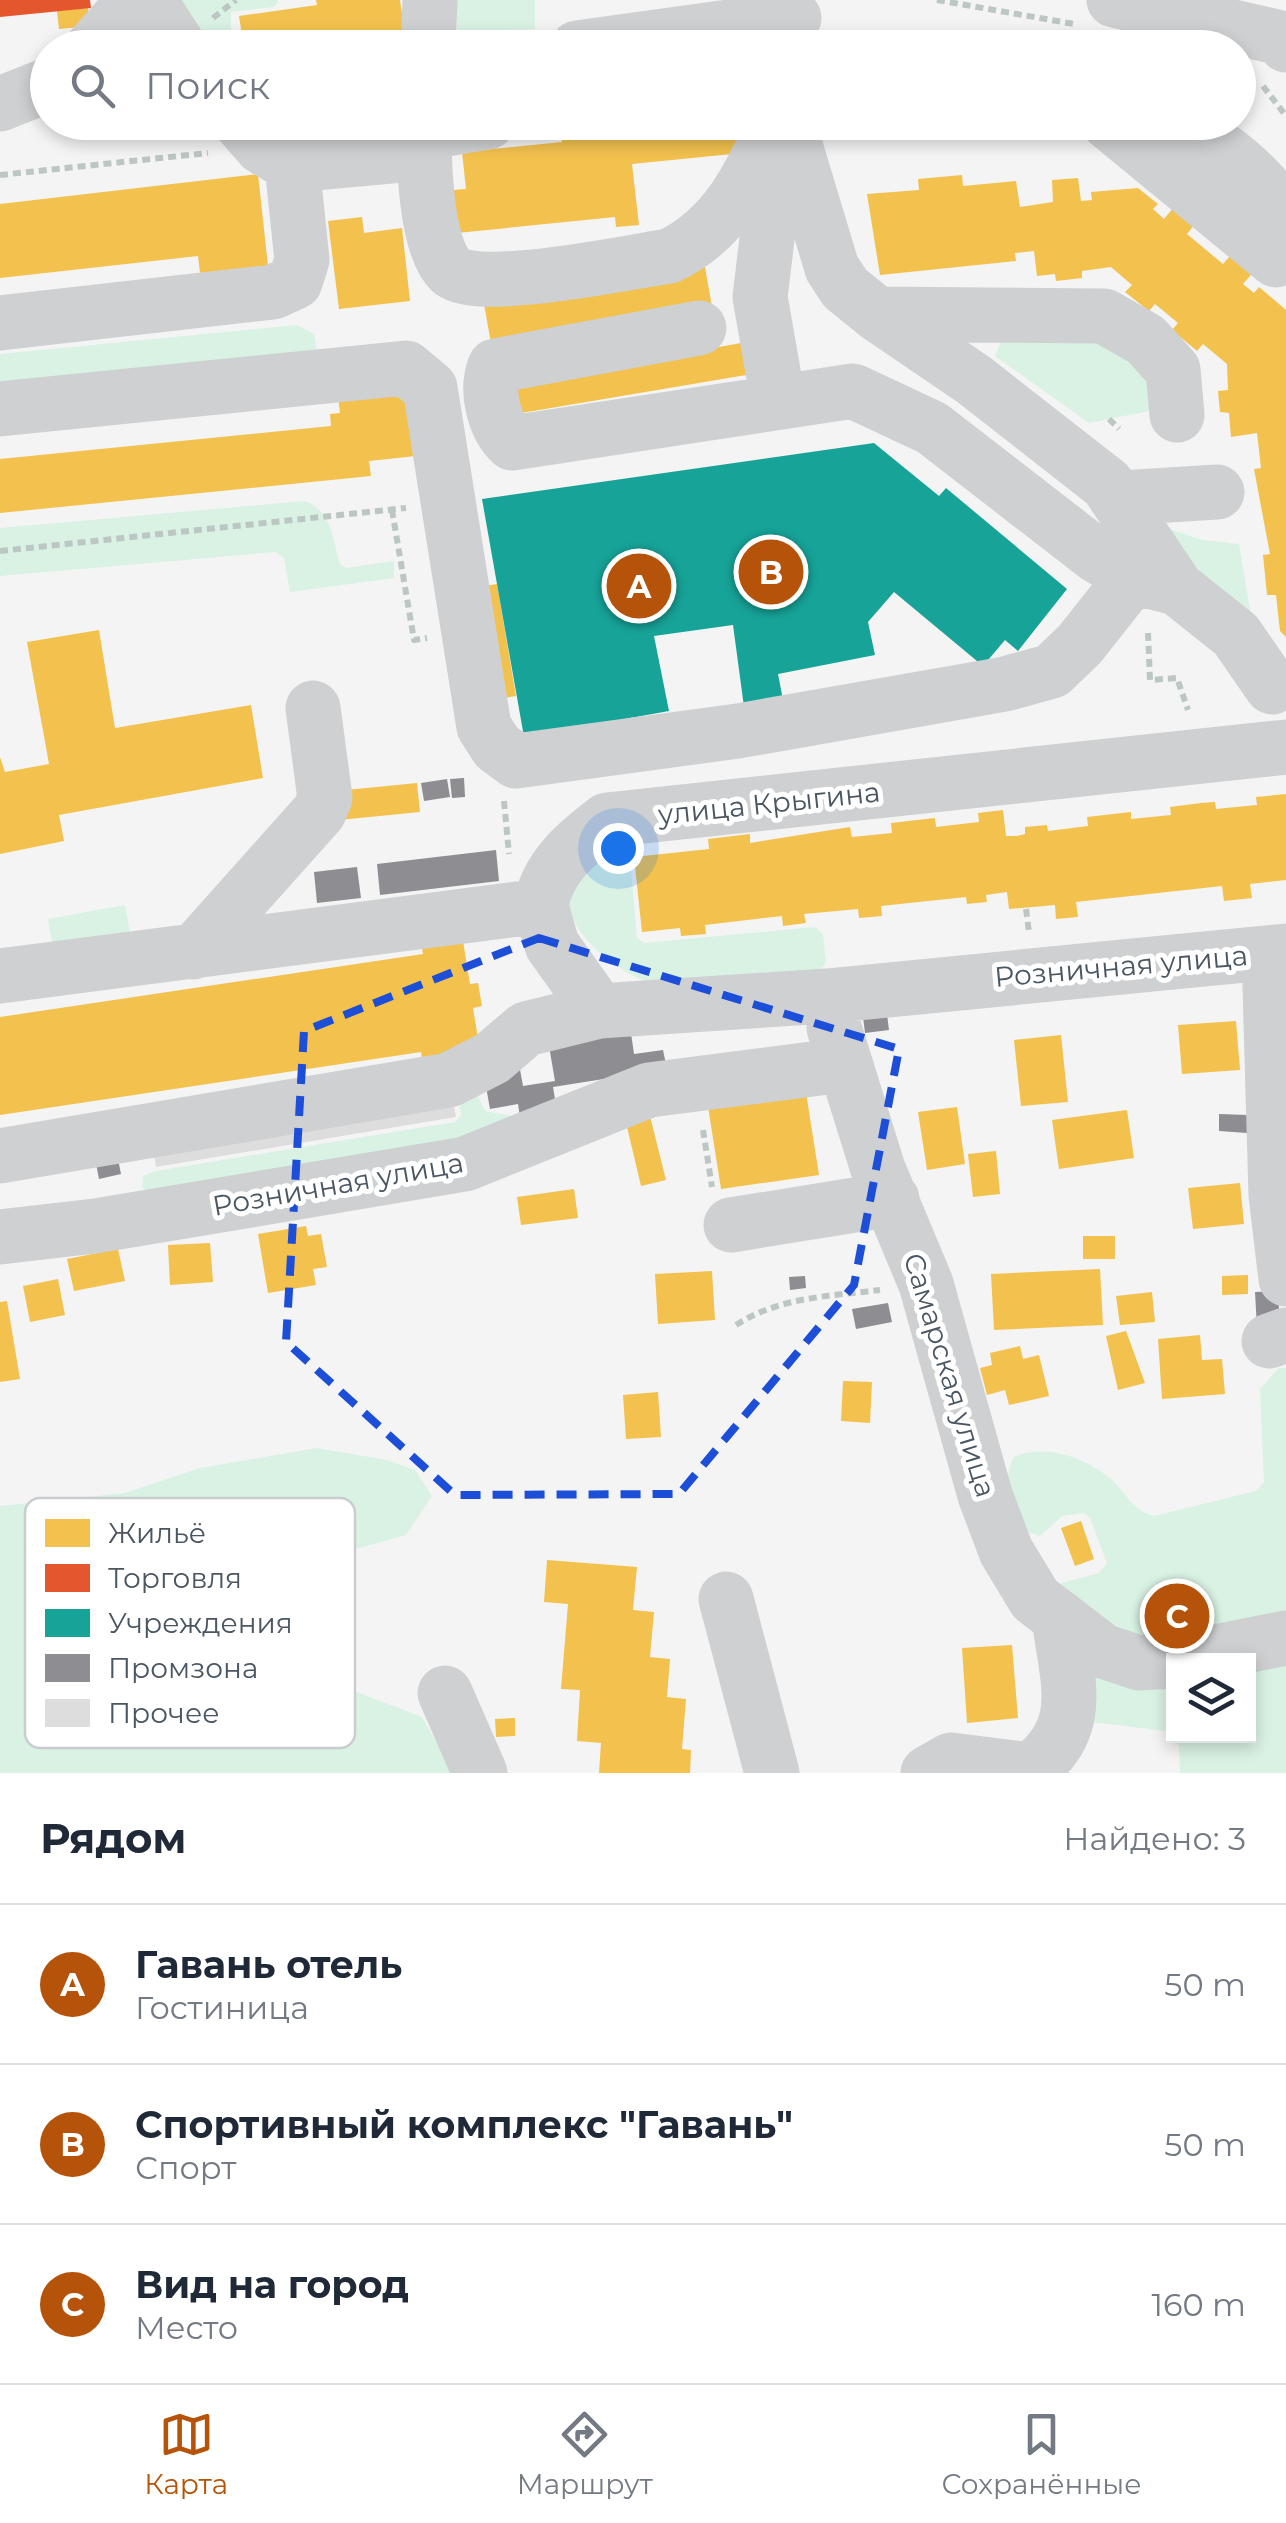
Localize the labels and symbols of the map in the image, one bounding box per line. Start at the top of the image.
pin: B [738,534,804,610]
pin: A [606,548,672,624]
street label: улица Крыгина [655,774,882,832]
your location [593,823,644,874]
street label: Розничная улица [993,938,1249,994]
street label: Розничная улица [210,1145,466,1223]
street label: Самарская улица [897,1249,1003,1501]
legend [25,1498,355,1748]
text: Жильё [108,1516,206,1550]
text: Торговля [108,1561,242,1595]
pin: C [1144,1578,1210,1654]
text: Учреждения [108,1606,293,1640]
text: Промзона [108,1651,258,1685]
text: Прочее [108,1696,220,1730]

